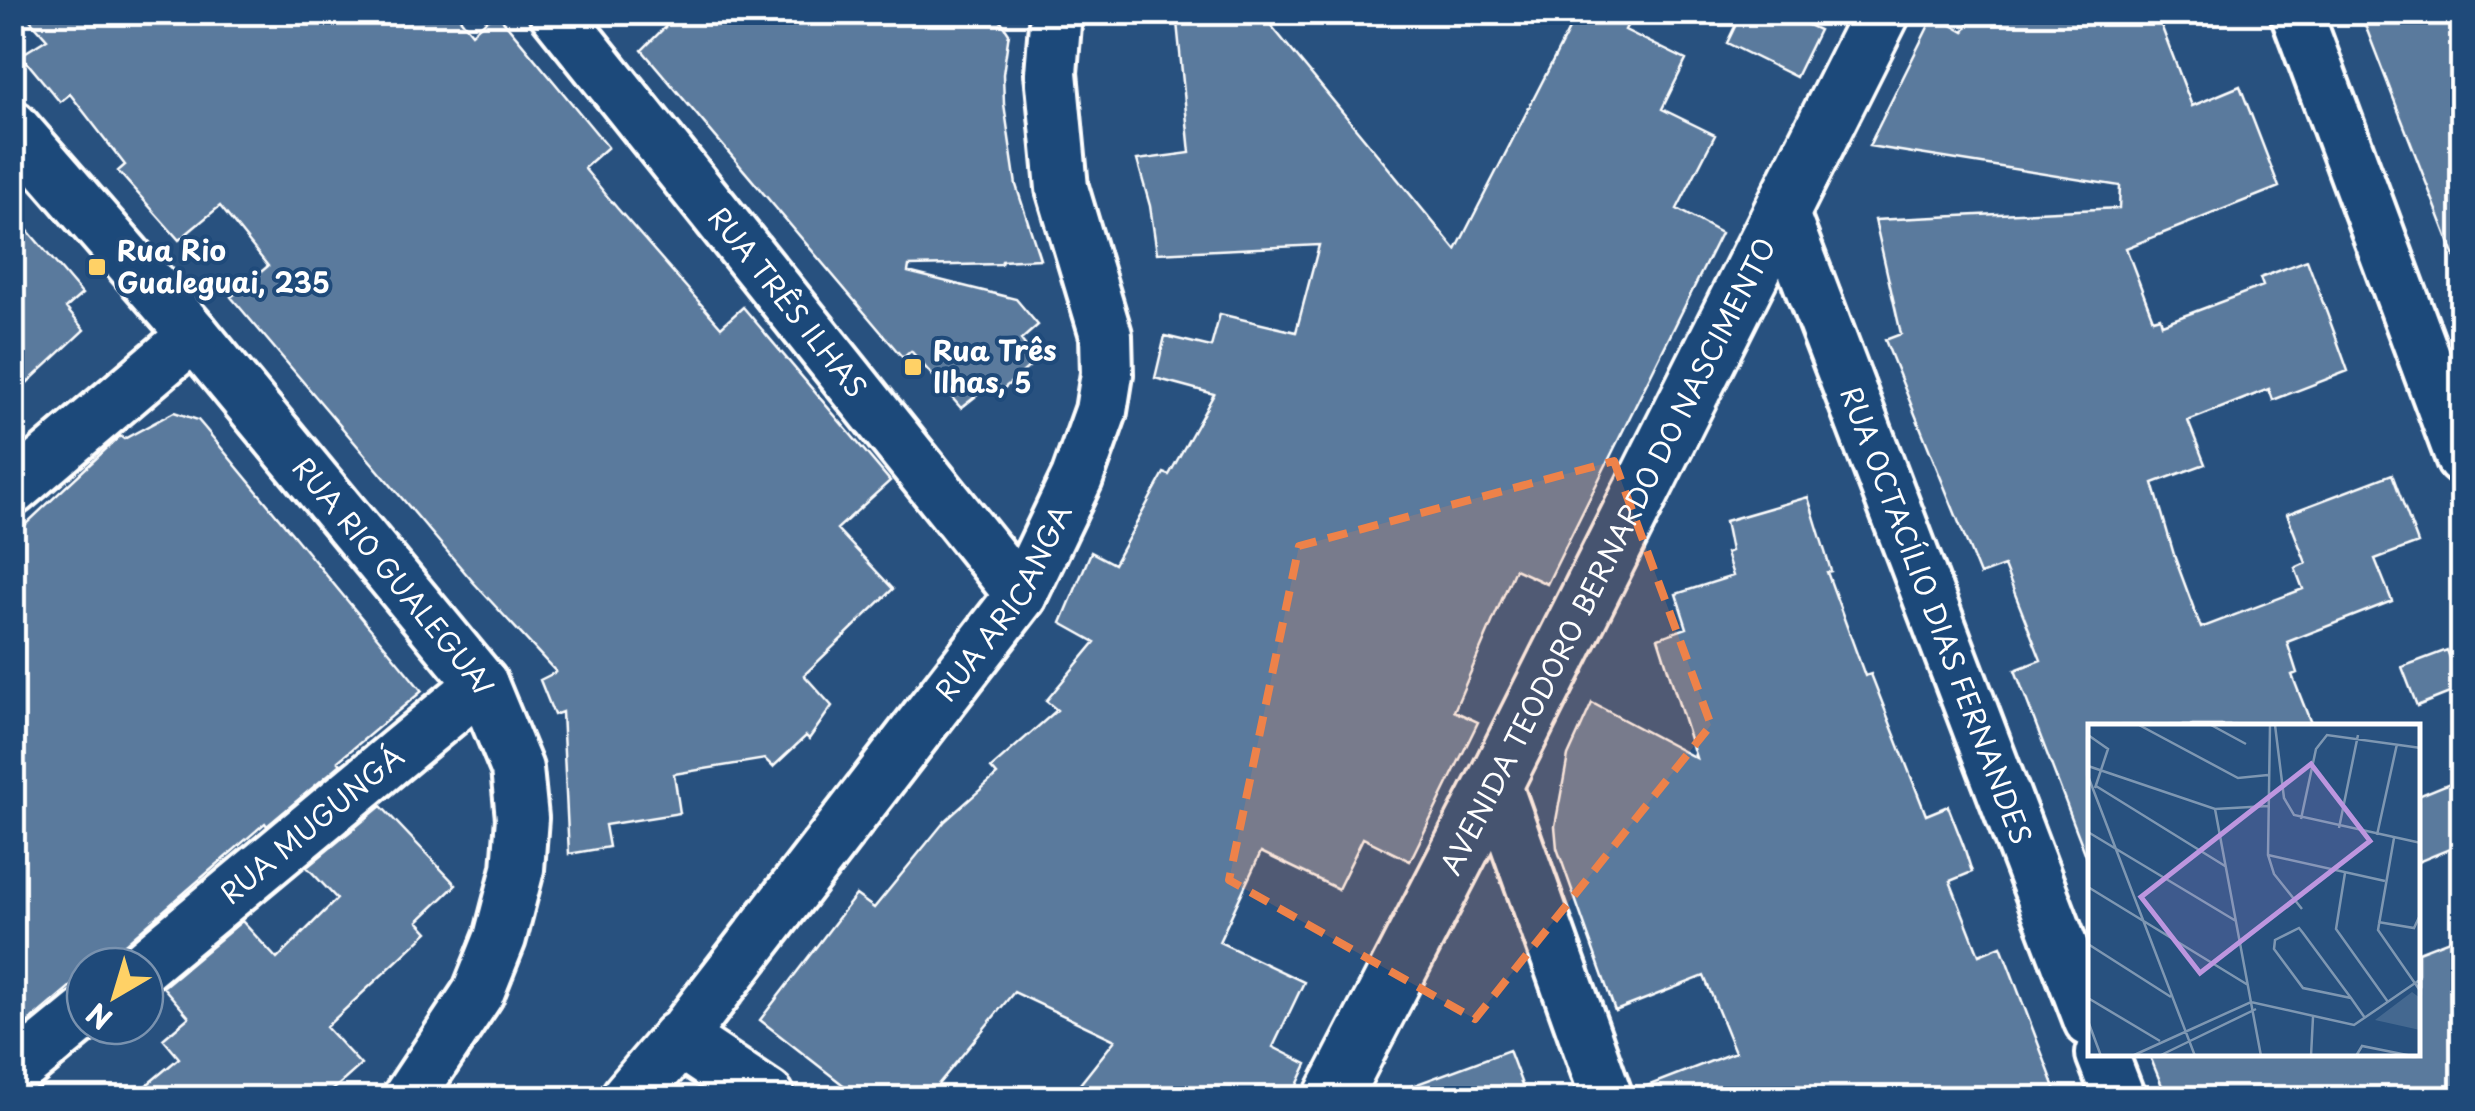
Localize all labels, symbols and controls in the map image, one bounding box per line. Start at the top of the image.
street label: RUA TRÊS ILHAS [699,197,878,406]
place label: Rua Rio Gualeguai, 235 [117,228,330,303]
street label: AVENIDA TEODORO BERNARDO DO NASCIMENTO [1428,230,1785,882]
marker: Rua Rio Gualeguai, 235 [86,256,108,278]
place label: Rua Três Ilhas, 5 [933,328,1057,403]
marker: Rua Três Ilhas, 5 [902,356,924,378]
street label: RUA OCTACÍLIO DIAS FERNANDES [1830,380,2044,850]
street label: RUA RIO GUALEGUAI [283,447,507,700]
street label: RUA ARICANGA [924,496,1082,710]
inset map [2088,724,2420,1056]
street label: RUA MUGUNGÁ [210,735,413,914]
north arrow [65,946,165,1046]
text: N [77,993,121,1041]

